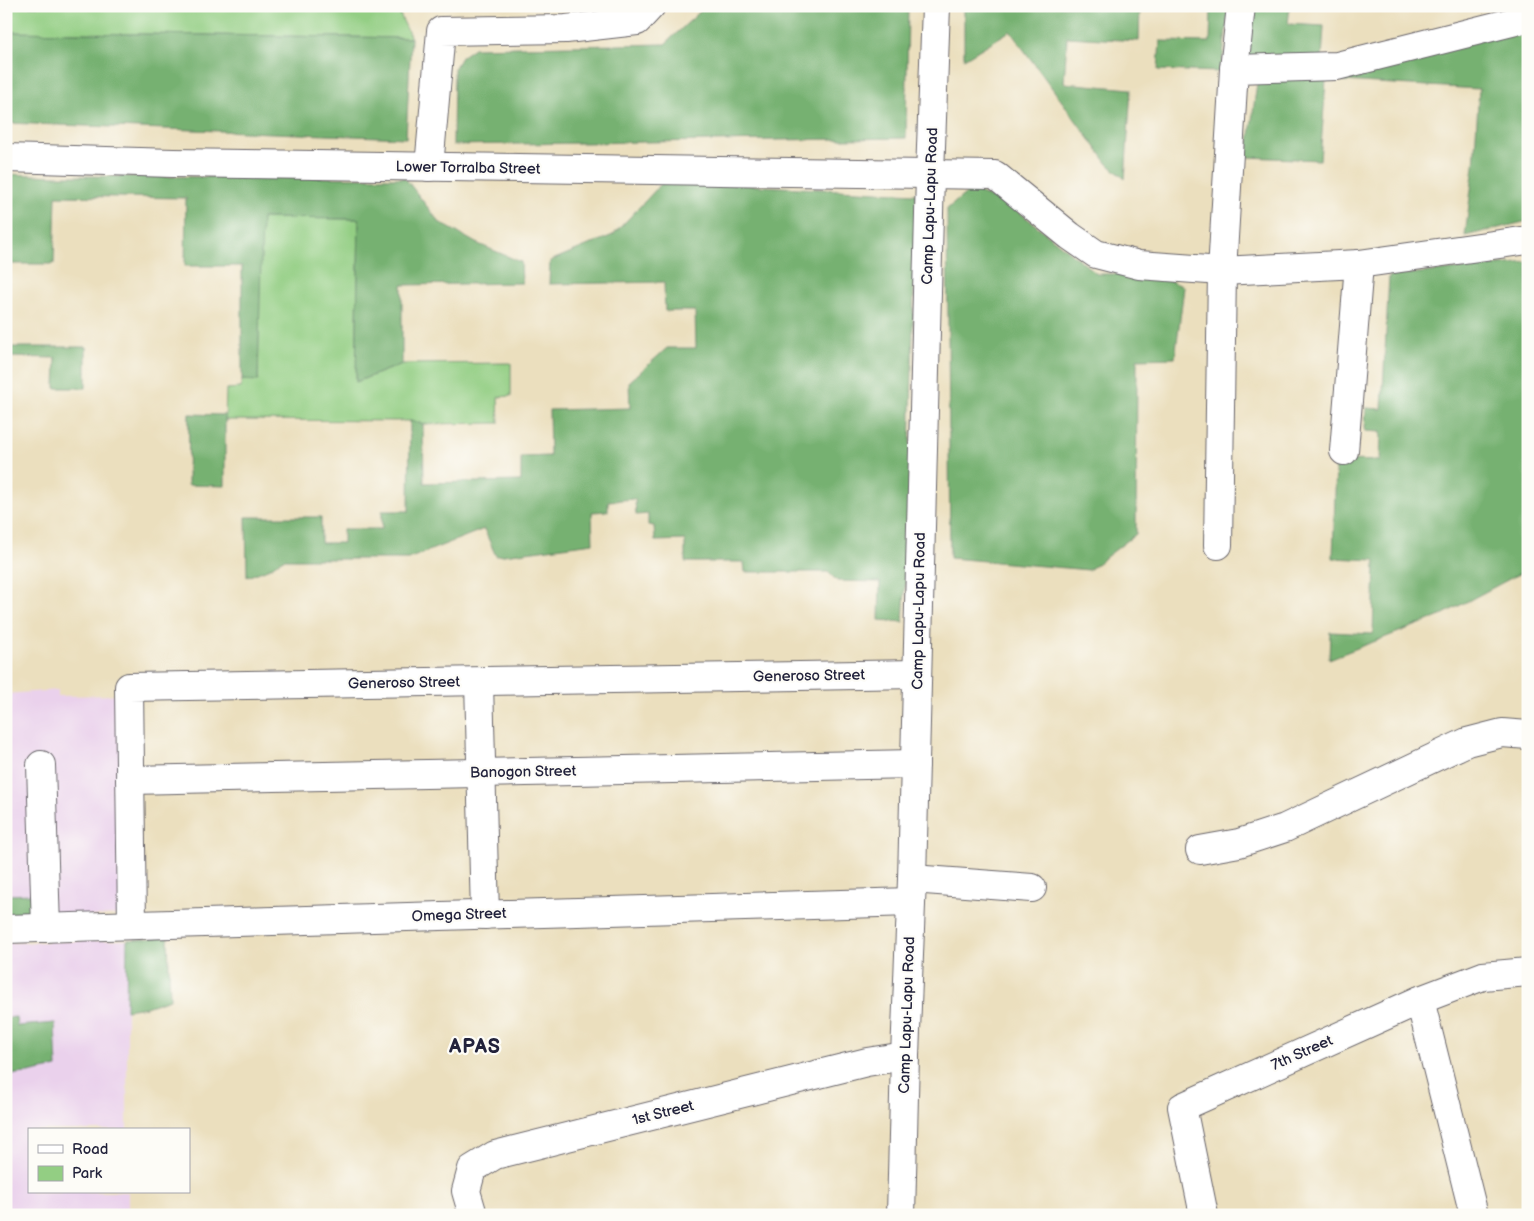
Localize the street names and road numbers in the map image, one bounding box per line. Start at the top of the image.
street label: Camp Lapu-Lapu Road [918,127,942,285]
street label: Lower Torralba Street [396,157,541,179]
street label: Camp Lapu-Lapu Road [908,532,930,690]
street label: Generoso Street [753,666,866,686]
street label: Generoso Street [348,673,461,693]
street label: Banogon Street [470,762,577,782]
street label: Omega Street [411,904,507,926]
street label: Camp Lapu-Lapu Road [895,936,919,1094]
street label: 7th Street [1268,1031,1336,1075]
street label: 1st Street [630,1096,696,1130]

